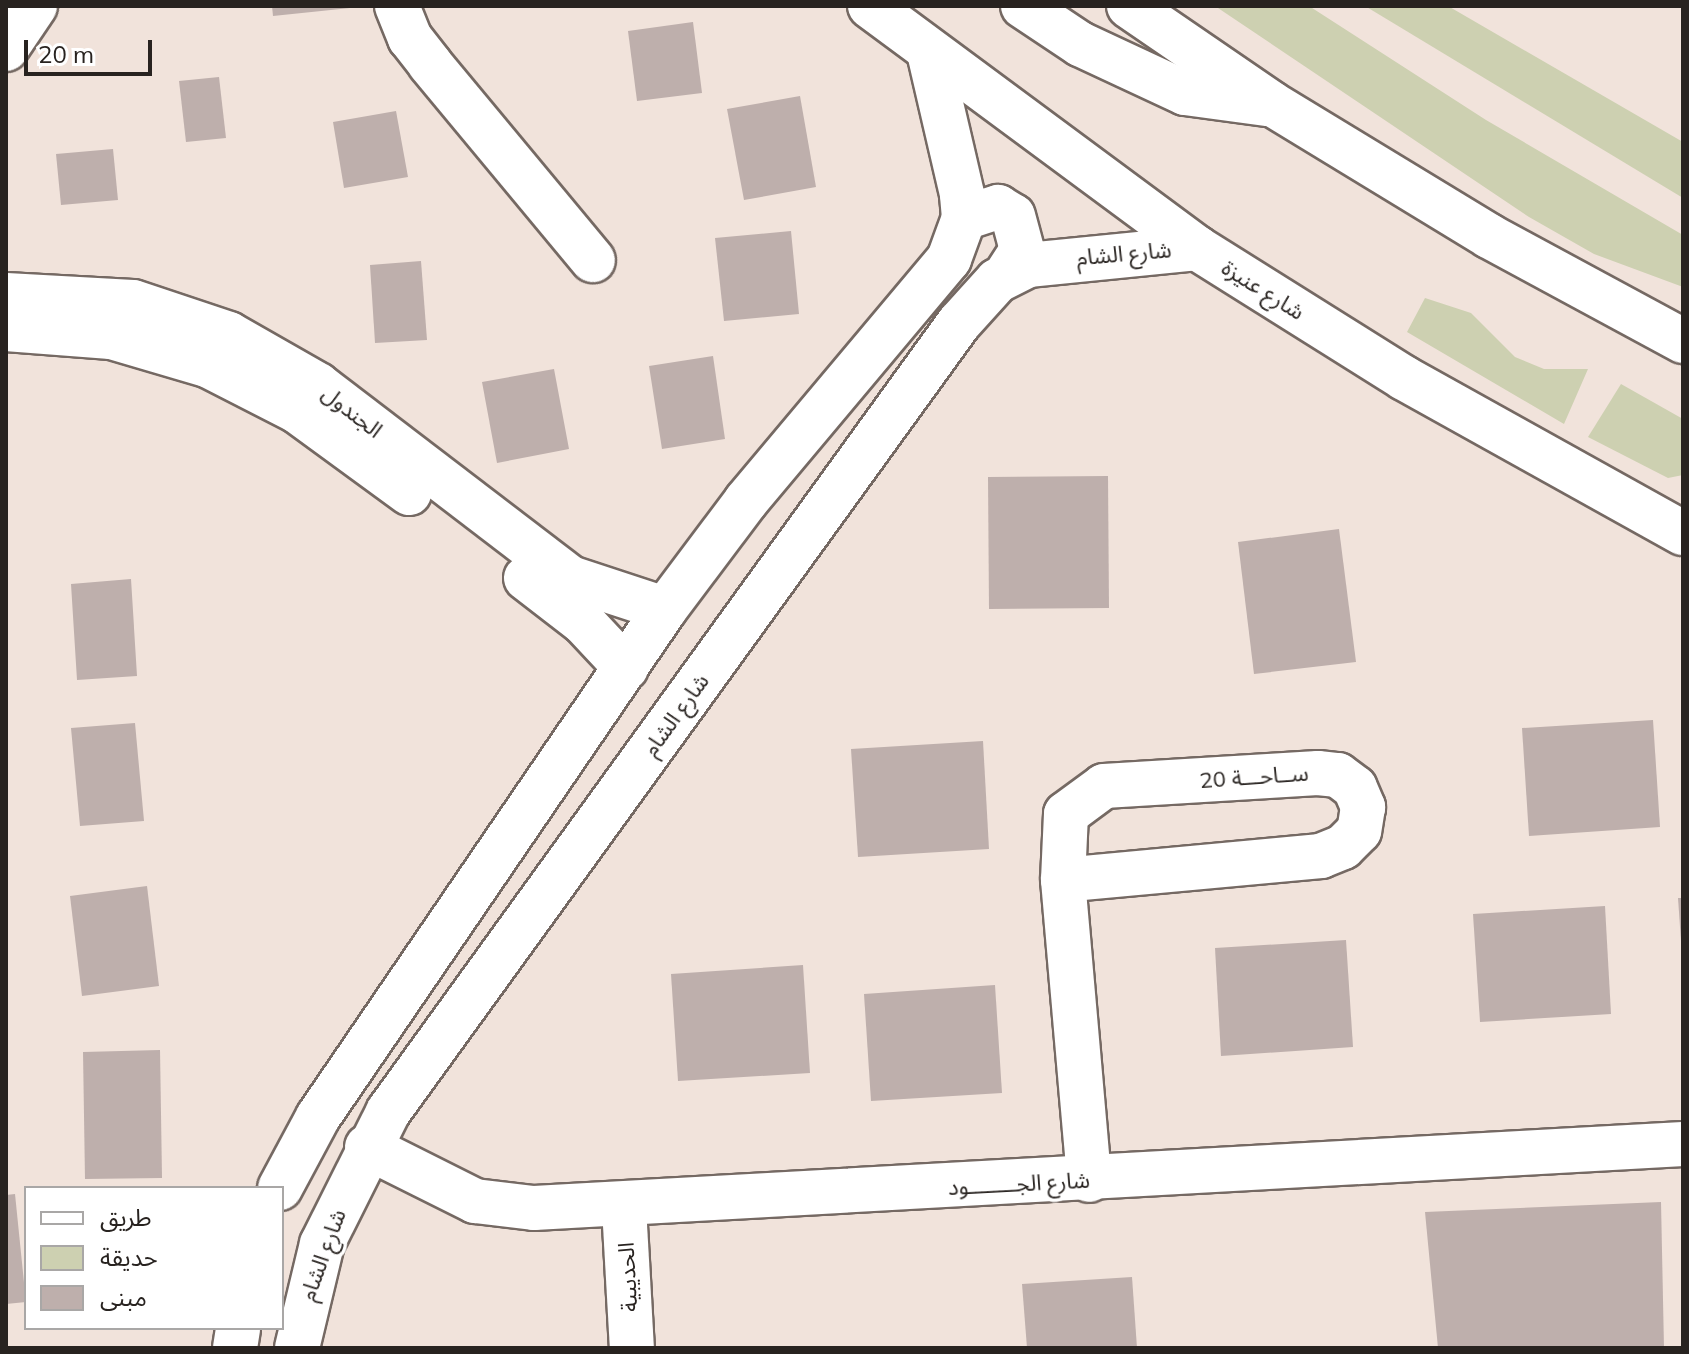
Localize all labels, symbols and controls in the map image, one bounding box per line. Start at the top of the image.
scale bar [28,24,156,74]
text: 20 m [38,39,94,69]
street label: شارع الشام [1075,237,1173,271]
street label: شارع عنيزة [1217,254,1309,326]
street label: الجندول [317,380,387,444]
street label: شارع الشام [637,669,715,761]
street label: ســاحـــة 20 [1199,760,1309,794]
street label: شارع الجــــــــود [947,1167,1091,1201]
legend [24,1186,284,1330]
text: طريق [100,1202,152,1232]
street label: شارع الشام [294,1206,352,1304]
text: حديقة [100,1242,158,1272]
street label: الحديبية [613,1242,643,1312]
text: مبنى [100,1282,147,1312]

